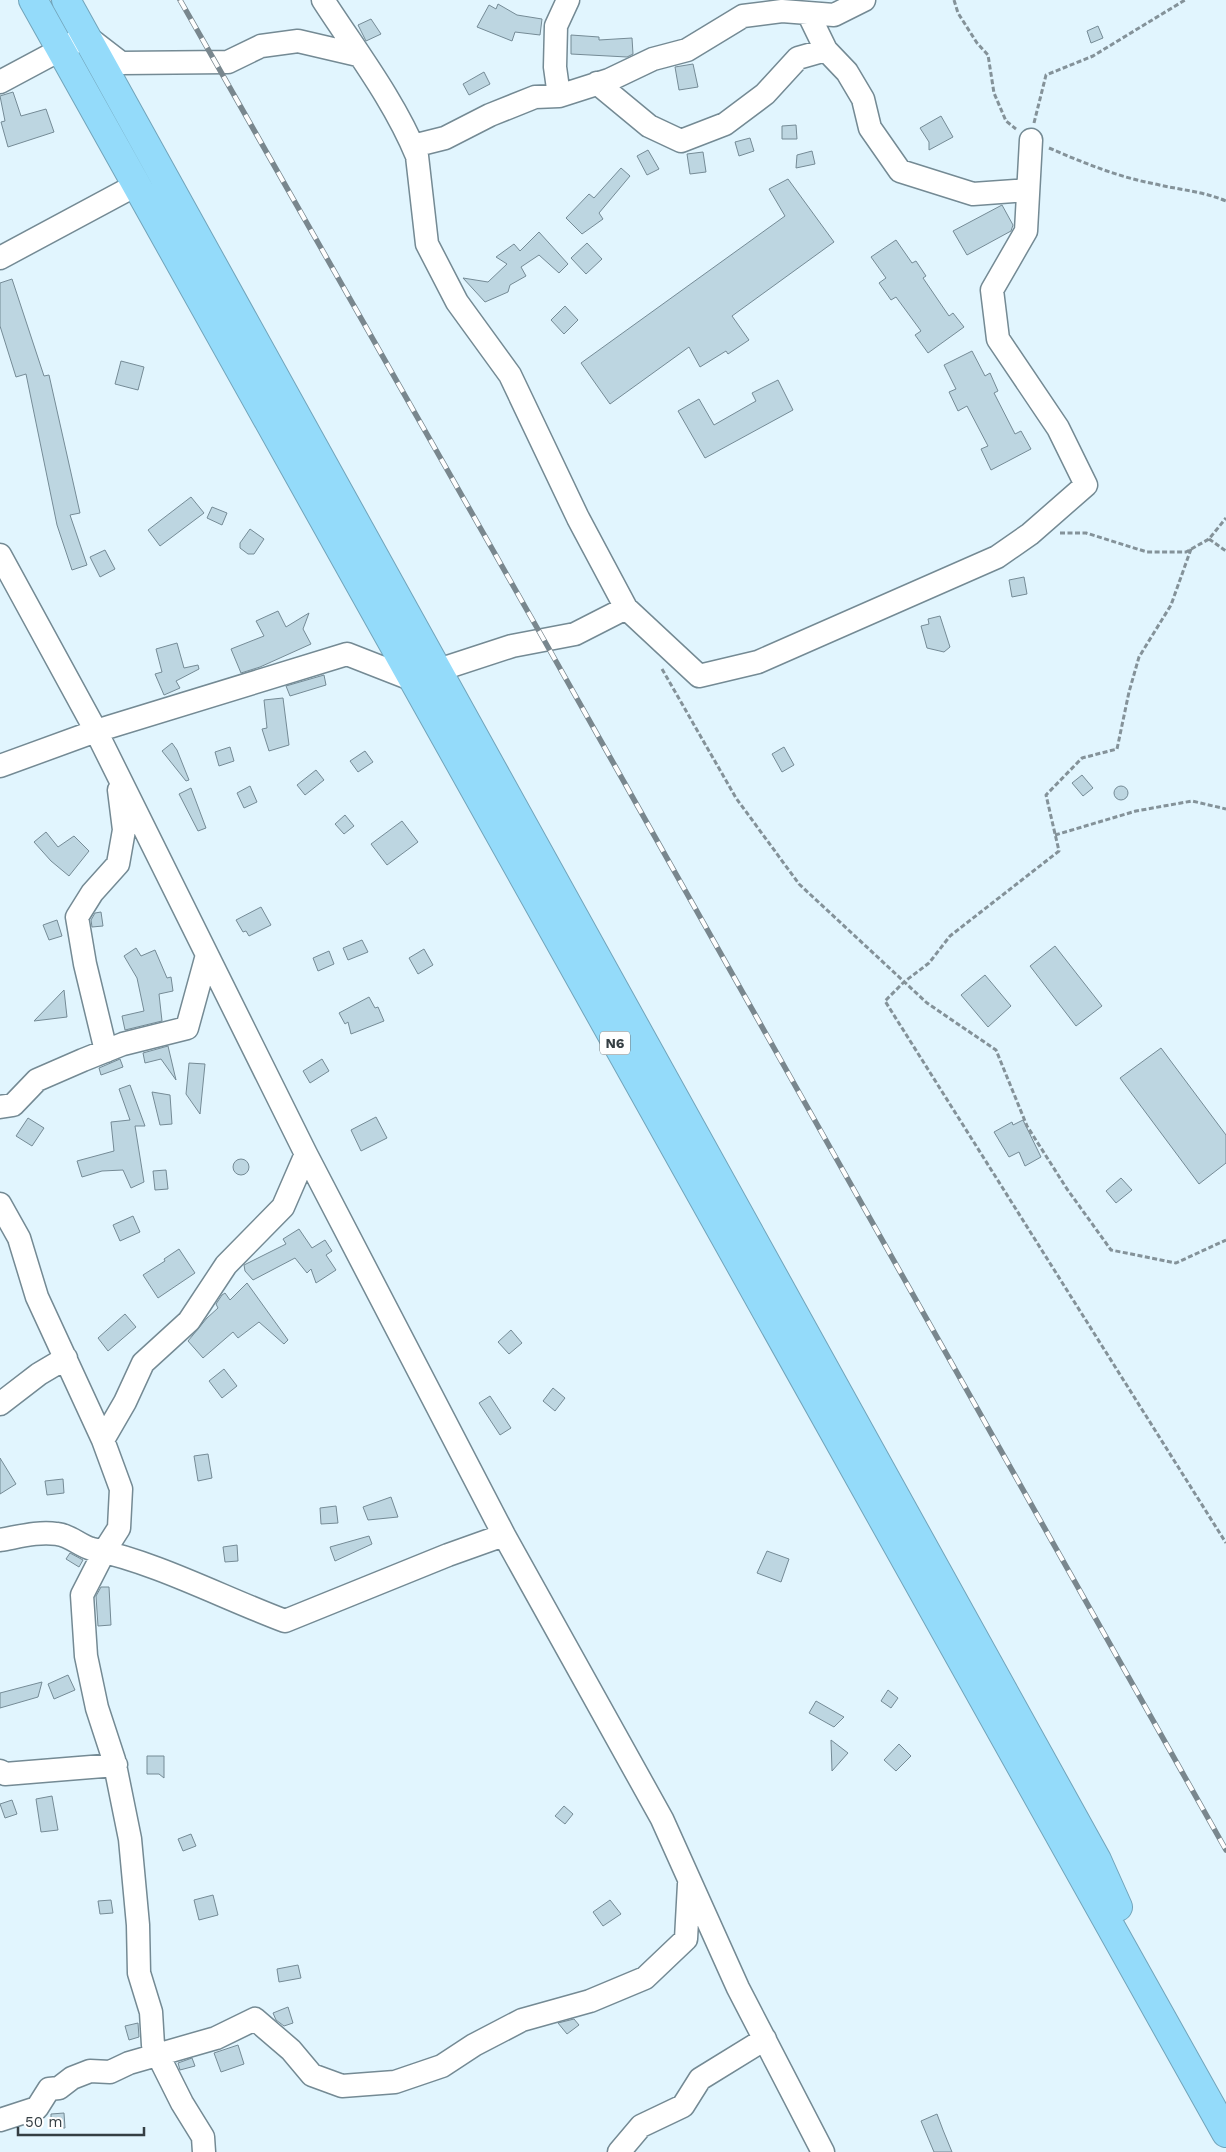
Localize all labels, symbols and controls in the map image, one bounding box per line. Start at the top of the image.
road number: N6 [600,1032,630,1054]
scale bar [18,2104,144,2136]
text: 50 m [25,2113,62,2131]

